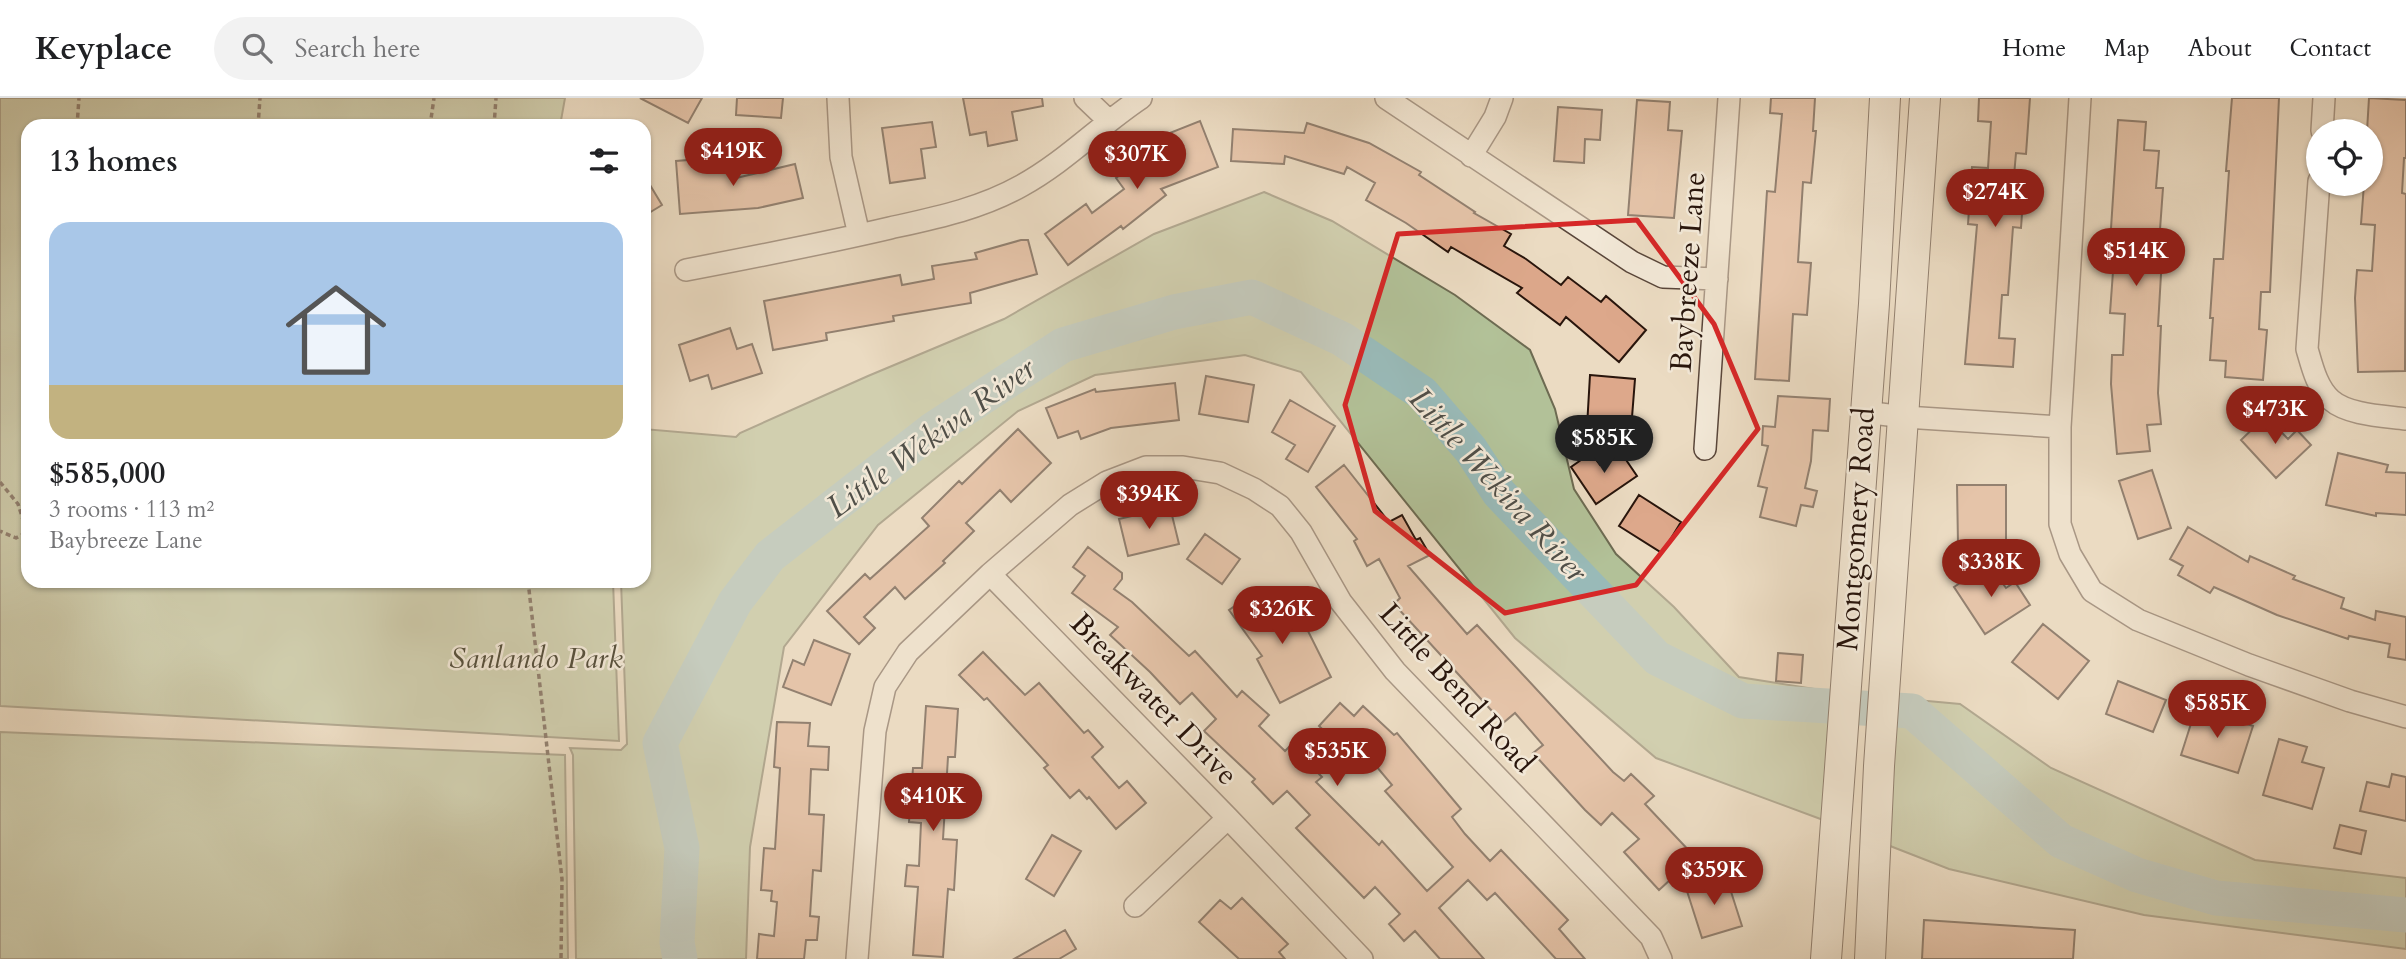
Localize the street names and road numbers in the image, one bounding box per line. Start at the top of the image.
street label: Baybreeze Lane [1661,171,1715,373]
street label: Montgomery Road [1827,406,1885,652]
street label: Little Bend Road [1370,594,1544,782]
street label: Breakwater Drive [1061,604,1247,794]

